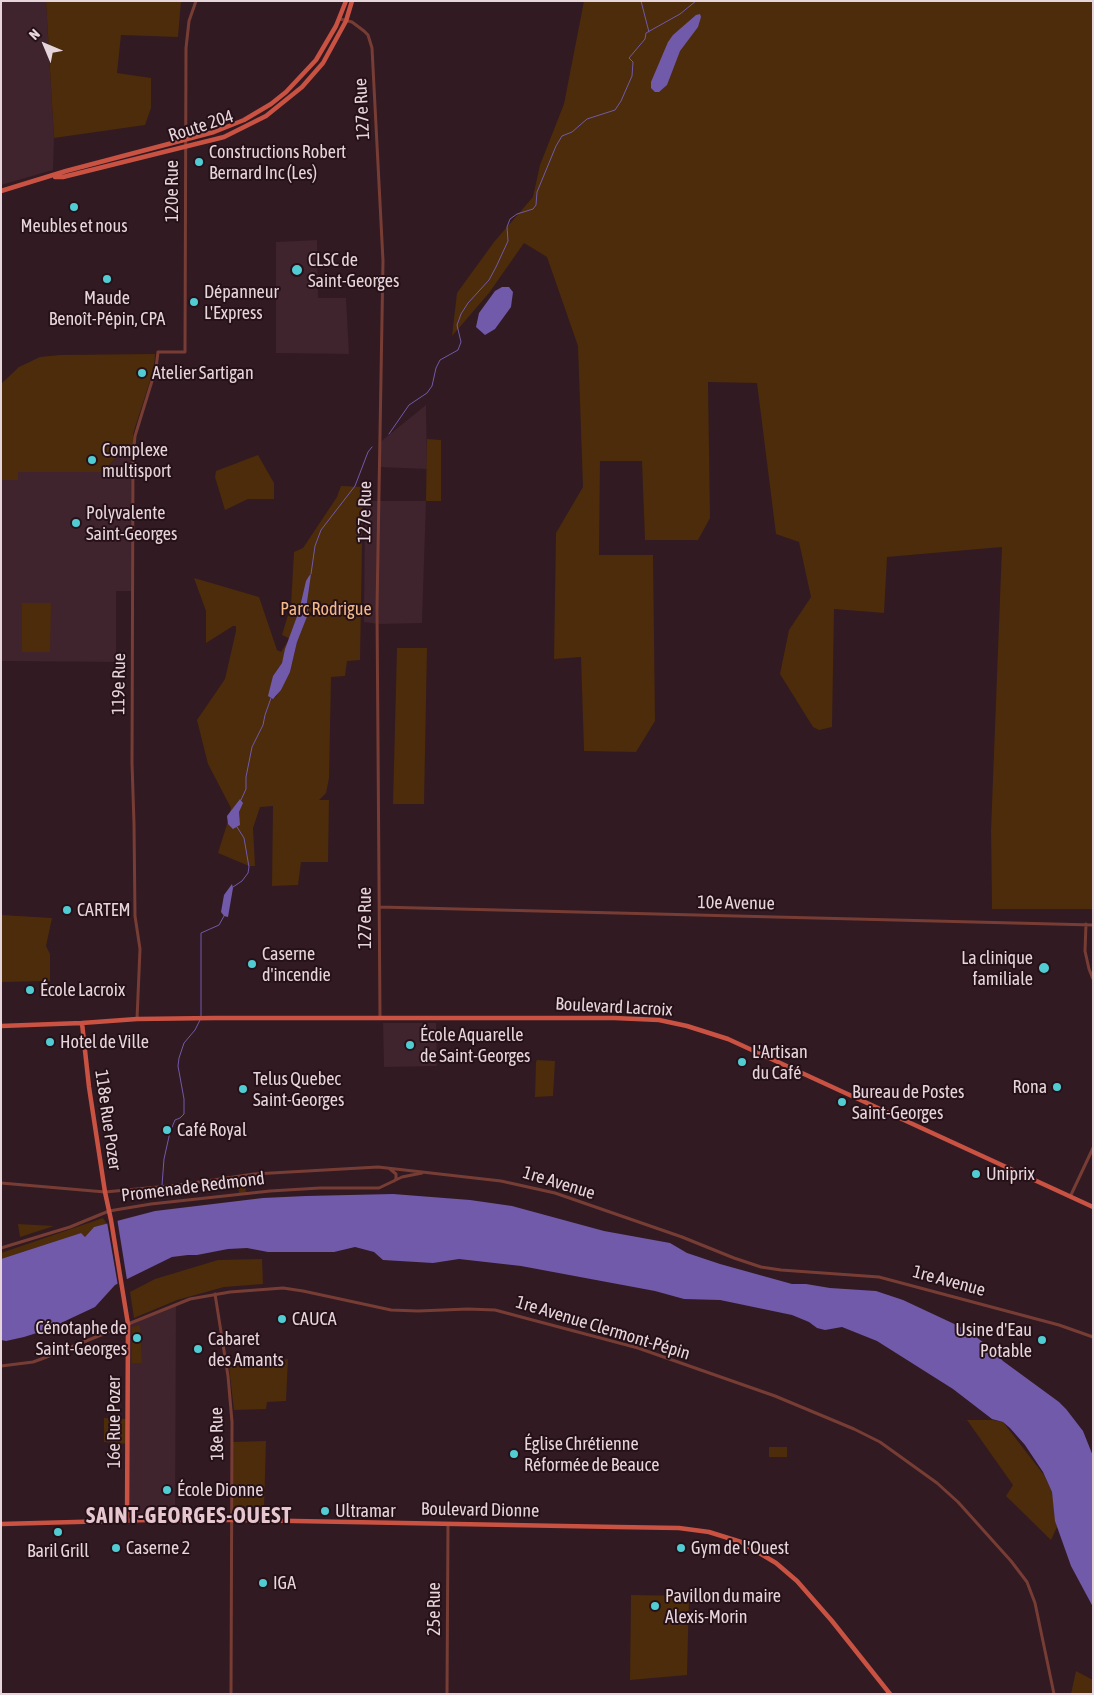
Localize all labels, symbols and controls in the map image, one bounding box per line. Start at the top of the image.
north arrow [20,20,70,70]
text: N [26,26,43,43]
street label: 127e Rue [350,78,374,140]
street label: Route 204 [166,105,236,147]
place label: Constructions Robert Bernard Inc (Les) [209,141,346,183]
marker: Constructions Robert Bernard Inc (Les) [193,156,205,168]
street label: 120e Rue [161,160,183,222]
marker: Meubles et nous [68,201,80,213]
place label: Meubles et nous [20,215,128,237]
place label: CLSC de Saint-Georges [308,249,399,292]
marker: CLSC de Saint-Georges [290,263,304,277]
marker: Maude Benoît-Pépin, CPA [101,273,113,285]
place label: Dépanneur L'Express [204,281,279,324]
place label: Maude Benoît-Pépin, CPA [49,287,165,330]
marker: Dépanneur L'Express [188,296,200,308]
place label: Atelier Sartigan [152,362,254,384]
marker: Atelier Sartigan [136,367,148,379]
place label: Complexe multisport [102,439,171,482]
marker: Complexe multisport [86,454,98,466]
street label: 127e Rue [354,481,376,543]
place label: Polyvalente Saint-Georges [86,502,177,544]
marker: Polyvalente Saint-Georges [70,517,82,529]
park label: Parc Rodrigue [280,598,372,620]
street label: 119e Rue [108,653,130,715]
street label: 127e Rue [354,887,376,949]
street label: 10e Avenue [697,892,775,914]
place label: CARTEM [77,899,131,921]
marker: CARTEM [61,904,73,916]
place label: Caserne d'incendie [262,943,331,986]
place label: La clinique familiale [961,947,1033,990]
marker: Caserne d'incendie [246,958,258,970]
marker: La clinique familiale [1037,961,1051,975]
place label: École Lacroix [40,979,125,1001]
marker: École Lacroix [24,984,36,996]
street label: Boulevard Lacroix [555,993,673,1021]
place label: École Aquarelle de Saint-Georges [420,1024,530,1066]
place label: Hotel de Ville [60,1031,149,1053]
marker: Hotel de Ville [44,1036,56,1048]
marker: École Aquarelle de Saint-Georges [404,1039,416,1051]
place label: L'Artisan du Café [752,1041,808,1084]
marker: L'Artisan du Café [736,1056,748,1068]
street label: 118e Rue Pozer [90,1068,126,1172]
place label: Telus Quebec Saint-Georges [253,1068,344,1110]
place label: Rona [1012,1076,1047,1098]
place label: Bureau de Postes Saint-Georges [852,1081,964,1124]
marker: Rona [1051,1081,1063,1093]
marker: Telus Quebec Saint-Georges [237,1083,249,1095]
marker: Bureau de Postes Saint-Georges [836,1096,848,1108]
place label: Café Royal [177,1119,247,1141]
marker: Café Royal [161,1124,173,1136]
street label: 1re Avenue [520,1162,598,1204]
place label: Uniprix [986,1163,1035,1185]
street label: Promenade Redmond [120,1167,266,1207]
marker: Uniprix [970,1168,982,1180]
street label: 1re Avenue [910,1261,988,1301]
street label: 1re Avenue Clermont-Pépin [513,1291,693,1365]
place label: CAUCA [292,1308,336,1330]
marker: CAUCA [276,1313,288,1325]
place label: Cénotaphe de Saint-Georges [35,1317,127,1360]
place label: Usine d'Eau Potable [955,1319,1032,1362]
place label: Cabaret des Amants [208,1328,284,1370]
marker: Cénotaphe de Saint-Georges [131,1332,143,1344]
marker: Usine d'Eau Potable [1036,1334,1048,1346]
marker: Cabaret des Amants [192,1343,204,1355]
street label: 16e Rue Pozer [103,1376,125,1468]
street label: 18e Rue [206,1407,228,1461]
place label: Église Chrétienne Réformée de Beauce [524,1433,659,1476]
marker: Église Chrétienne Réformée de Beauce [508,1448,520,1460]
place label: École Dionne [177,1479,263,1501]
marker: École Dionne [161,1484,173,1496]
street label: Boulevard Dionne [421,1498,539,1522]
place label: Ultramar [335,1500,396,1522]
district label: SAINT-GEORGES-OUEST [84,1503,294,1529]
marker: Ultramar [319,1505,331,1517]
marker: Baril Grill [52,1526,64,1538]
place label: Caserne 2 [126,1537,190,1559]
place label: Gym de l'Ouest [691,1537,789,1559]
place label: Baril Grill [27,1540,89,1562]
marker: Caserne 2 [110,1542,122,1554]
marker: Gym de l'Ouest [675,1542,687,1554]
place label: IGA [273,1572,296,1594]
marker: IGA [257,1577,269,1589]
street label: 25e Rue [423,1582,445,1636]
place label: Pavillon du maire Alexis-Morin [665,1585,781,1628]
marker: Pavillon du maire Alexis-Morin [649,1600,661,1612]

